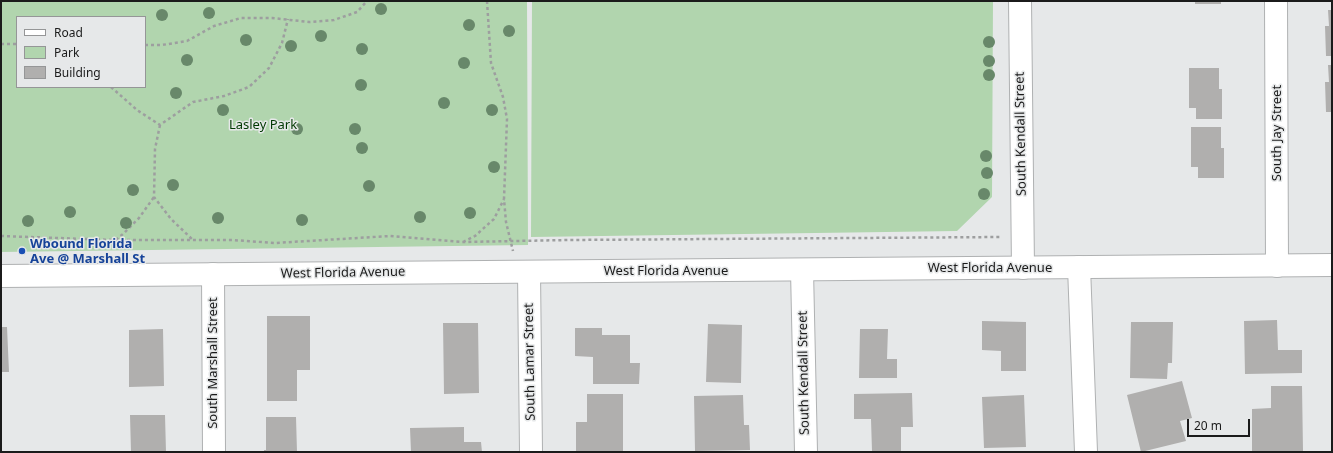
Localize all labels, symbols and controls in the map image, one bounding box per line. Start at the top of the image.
legend [16,16,146,88]
text: Road [54,24,83,41]
text: Park [54,44,79,61]
text: Building [54,64,101,81]
street label: South Kendall Street [1012,72,1030,196]
street label: South Jay Street [1269,85,1285,181]
park label: Lasley Park [229,117,297,133]
place label: Wbound Florida Ave @ Marshall St [30,236,145,267]
marker: Wbound Florida Ave @ Marshall St [17,246,27,256]
street label: West Florida Avenue [928,260,1052,276]
street label: West Florida Avenue [604,263,728,279]
street label: West Florida Avenue [281,264,405,282]
street label: South Marshall Street [205,297,221,429]
street label: South Lamar Street [521,303,539,421]
street label: South Kendall Street [795,311,813,435]
scale bar [1189,411,1252,437]
text: 20 m [1194,417,1222,434]

